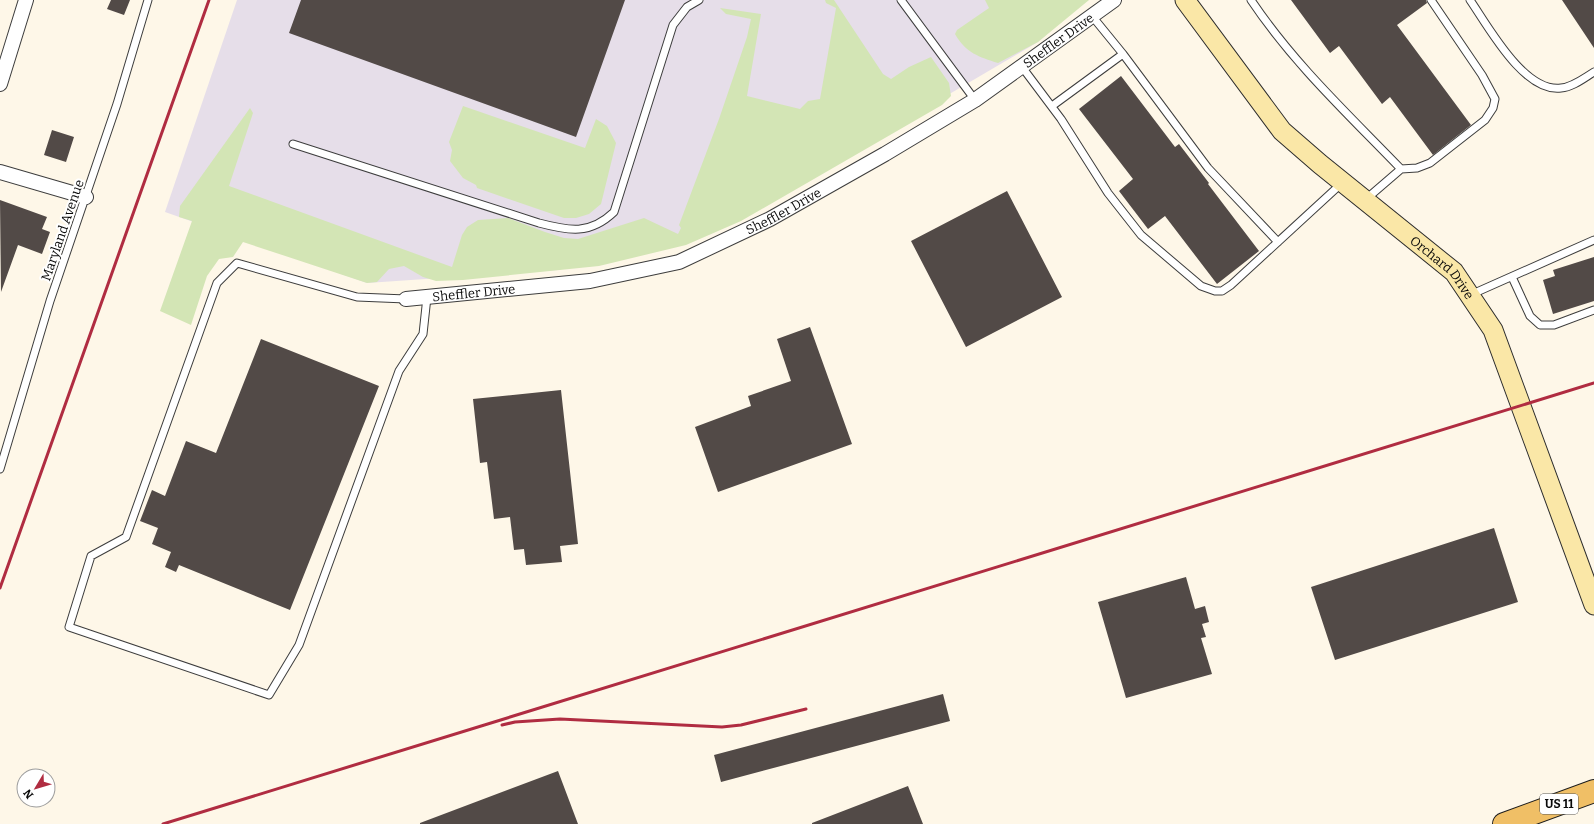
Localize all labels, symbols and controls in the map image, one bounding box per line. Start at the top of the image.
street label: Sheffler Drive [1020,10,1097,71]
street label: Maryland Avenue [38,178,87,283]
street label: Sheffler Drive [743,185,824,237]
street label: Orchard Drive [1407,233,1477,302]
street label: Sheffler Drive [432,281,516,304]
north arrow [16,768,56,808]
text: N [20,786,36,801]
road number: US 11 [1540,794,1578,814]

